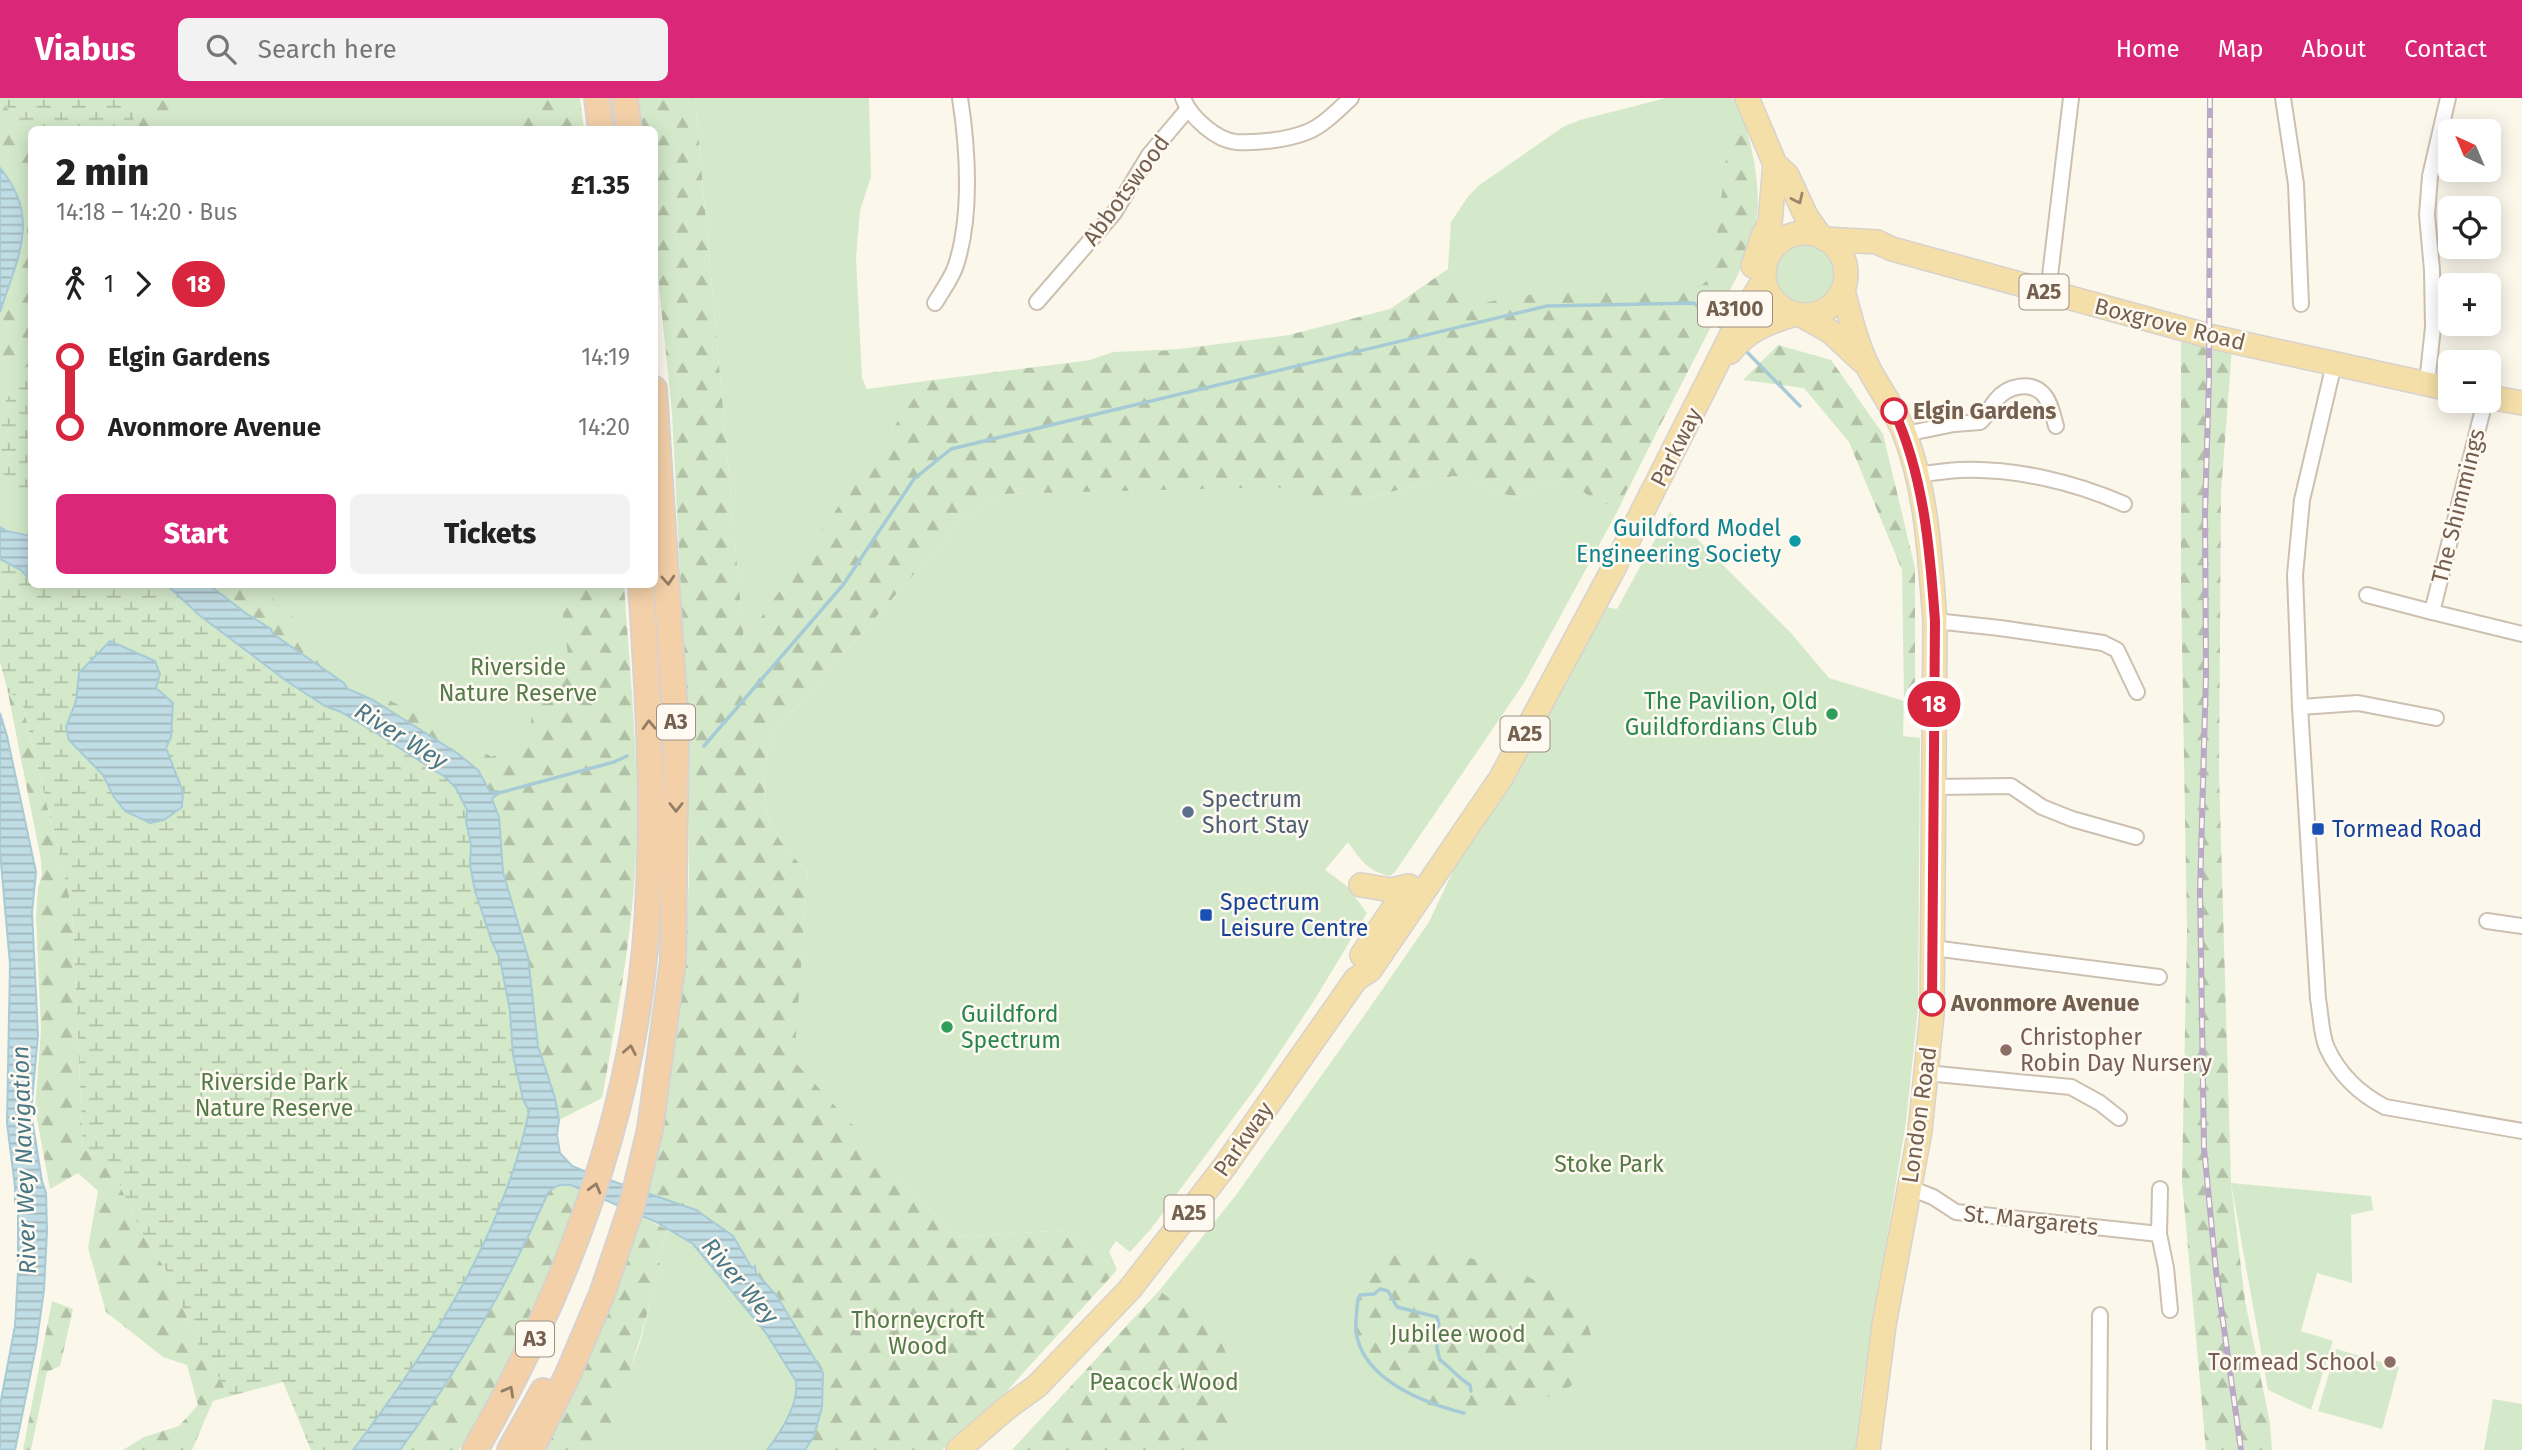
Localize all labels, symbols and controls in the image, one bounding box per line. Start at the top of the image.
search box [178,18,668,81]
text: Viabus [35,29,136,69]
icon: search [202,30,240,68]
text: Search here [258,34,397,65]
text: Home [2116,35,2180,63]
text: Map [2218,35,2264,63]
text: About [2302,35,2366,63]
text: Contact [2404,35,2487,63]
north arrow [2438,119,2501,182]
map controls [2438,119,2501,413]
street label: Abbotswood [1076,129,1176,251]
text: 2 min [56,149,149,195]
text: £1.35 [571,170,630,201]
one-way arrow [1790,192,1804,204]
button: locate [2438,196,2501,259]
text: 14:18 – 14:20 · Bus [56,198,237,226]
icon: walk [56,265,94,303]
icon: forward [124,265,162,303]
text: 1 [104,270,114,298]
text: 18 [186,270,211,298]
button: + [2438,273,2501,336]
road number: A25 [2020,274,2068,310]
road number: A3100 [1698,292,1772,326]
street label: Boxgrove Road [2092,292,2248,356]
text: Elgin Gardens [108,342,270,373]
text: 14:19 [581,343,630,371]
button: − [2438,350,2501,413]
place label: Elgin Gardens [1913,397,2056,425]
marker: Elgin Gardens [1881,398,1907,424]
street label: Parkway [1644,402,1708,491]
text: Avonmore Avenue [108,412,321,443]
text: 14:20 [578,413,630,441]
street label: The Shimmings [2425,426,2491,586]
button: Start [56,494,336,574]
button: Tickets [350,494,630,574]
place label: Guildford Model Engineering Society [1576,514,1782,568]
marker: Guildford Model Engineering Society [1787,533,1803,549]
one-way arrow [660,574,675,585]
park label: Riverside Nature Reserve [439,653,597,707]
line badge: 18 [1902,681,1966,727]
place label: The Pavilion, Old Guildfordians Club [1625,687,1818,741]
text: 18 [1921,690,1947,718]
water label: River Wey [350,697,454,776]
road number: A3 [657,704,695,740]
marker: The Pavilion, Old Guildfordians Club [1824,706,1840,722]
road number: A25 [1500,716,1550,752]
one-way arrow [641,720,656,731]
place label: Spectrum Short Stay [1202,785,1310,839]
one-way arrow [668,802,684,813]
marker: Spectrum Short Stay [1180,804,1196,820]
place label: Tormead Road [2332,815,2482,843]
marker: Tormead Road [2310,821,2326,837]
place label: Spectrum Leisure Centre [1220,888,1368,942]
marker: Spectrum Leisure Centre [1198,907,1214,923]
place label: Avonmore Avenue [1950,989,2140,1017]
marker: Avonmore Avenue [1919,990,1945,1016]
place label: Guildford Spectrum [961,1000,1061,1054]
marker: Guildford Spectrum [939,1019,955,1035]
place label: Christopher Robin Day Nursery [2020,1023,2213,1077]
marker: Christopher Robin Day Nursery [1998,1042,2014,1058]
one-way arrow [622,1044,637,1056]
water label: River Wey Navigation [6,1045,42,1275]
street label: London Road [1896,1045,1942,1185]
park label: Riverside Park Nature Reserve [195,1068,353,1122]
street label: Parkway [1207,1096,1279,1182]
park label: Stoke Park [1554,1150,1664,1178]
one-way arrow [586,1182,601,1194]
road number: A25 [1164,1196,1214,1230]
street label: St. Margarets [1962,1199,2100,1241]
water label: River Wey [696,1232,785,1331]
park label: Thorneycroft Wood [851,1306,985,1360]
park label: Jubilee wood [1390,1320,1526,1348]
road number: A3 [516,1322,554,1356]
place label: Tormead School [2208,1348,2376,1376]
marker: Tormead School [2382,1354,2398,1370]
park label: Peacock Wood [1089,1368,1239,1396]
one-way arrow [501,1385,514,1398]

